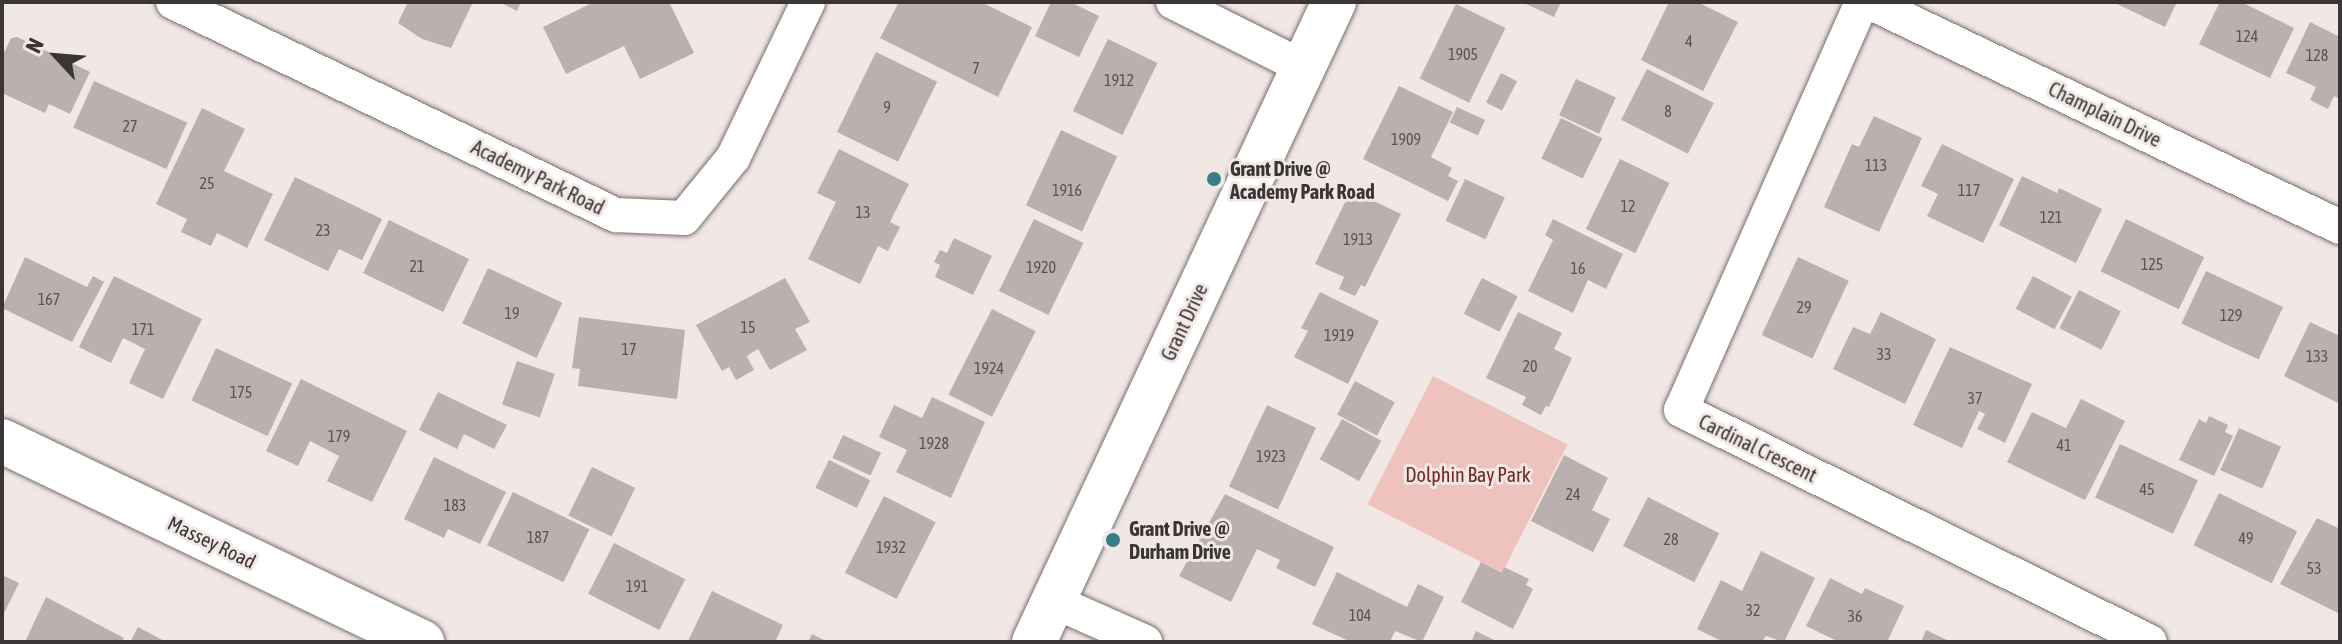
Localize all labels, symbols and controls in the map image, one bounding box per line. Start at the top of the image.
north arrow [16,16,96,96]
house number: 124 [2236,26,2258,46]
house number: 4 [1685,31,1693,51]
text: N [20,34,49,57]
house number: 1905 [1448,44,1478,64]
house number: 128 [2306,45,2328,65]
house number: 7 [972,58,980,78]
house number: 1912 [1104,70,1134,90]
street label: Champlain Drive [2045,76,2165,152]
house number: 9 [883,97,891,117]
house number: 8 [1664,101,1672,121]
house number: 27 [122,116,138,136]
house number: 1909 [1391,129,1421,149]
street label: Academy Park Road [468,134,608,220]
house number: 113 [1865,155,1887,175]
place label: Grant Drive @ Academy Park Road [1230,156,1375,203]
marker: Grant Drive @ Academy Park Road [1205,170,1223,188]
house number: 25 [199,173,215,193]
house number: 1916 [1052,180,1082,200]
house number: 117 [1958,180,1980,200]
house number: 12 [1620,196,1636,216]
house number: 13 [855,202,871,222]
house number: 121 [2040,207,2062,227]
house number: 23 [315,220,331,240]
house number: 1913 [1343,229,1373,249]
house number: 125 [2141,254,2163,274]
house number: 21 [409,256,425,276]
house number: 1920 [1026,257,1056,277]
house number: 16 [1570,258,1586,278]
street label: Grant Drive [1156,280,1212,364]
house number: 167 [38,289,60,309]
house number: 29 [1796,297,1812,317]
house number: 19 [504,303,520,323]
house number: 129 [2220,305,2242,325]
house number: 15 [740,317,756,337]
house number: 171 [132,319,154,339]
house number: 1919 [1324,325,1354,345]
house number: 17 [621,339,637,359]
house number: 33 [1876,344,1892,364]
house number: 133 [2306,346,2328,366]
house number: 20 [1522,356,1538,376]
house number: 1924 [974,358,1004,378]
house number: 175 [230,382,252,402]
house number: 37 [1967,388,1983,408]
street label: Cardinal Crescent [1695,409,1821,487]
house number: 179 [328,426,350,446]
house number: 1928 [919,433,949,453]
house number: 41 [2056,435,2072,455]
house number: 1923 [1256,446,1286,466]
park label: Dolphin Bay Park [1405,462,1531,486]
house number: 45 [2139,479,2155,499]
house number: 24 [1565,484,1581,504]
house number: 183 [444,495,466,515]
street label: Massey Road [164,510,260,574]
place label: Grant Drive @ Durham Drive [1129,516,1231,563]
house number: 187 [527,527,549,547]
house number: 49 [2238,528,2254,548]
house number: 28 [1663,529,1679,549]
marker: Grant Drive @ Durham Drive [1104,531,1122,549]
house number: 1932 [876,537,906,557]
house number: 53 [2306,558,2322,578]
house number: 191 [626,576,648,596]
house number: 32 [1745,600,1761,620]
house number: 104 [1349,605,1371,625]
house number: 36 [1847,606,1863,626]

